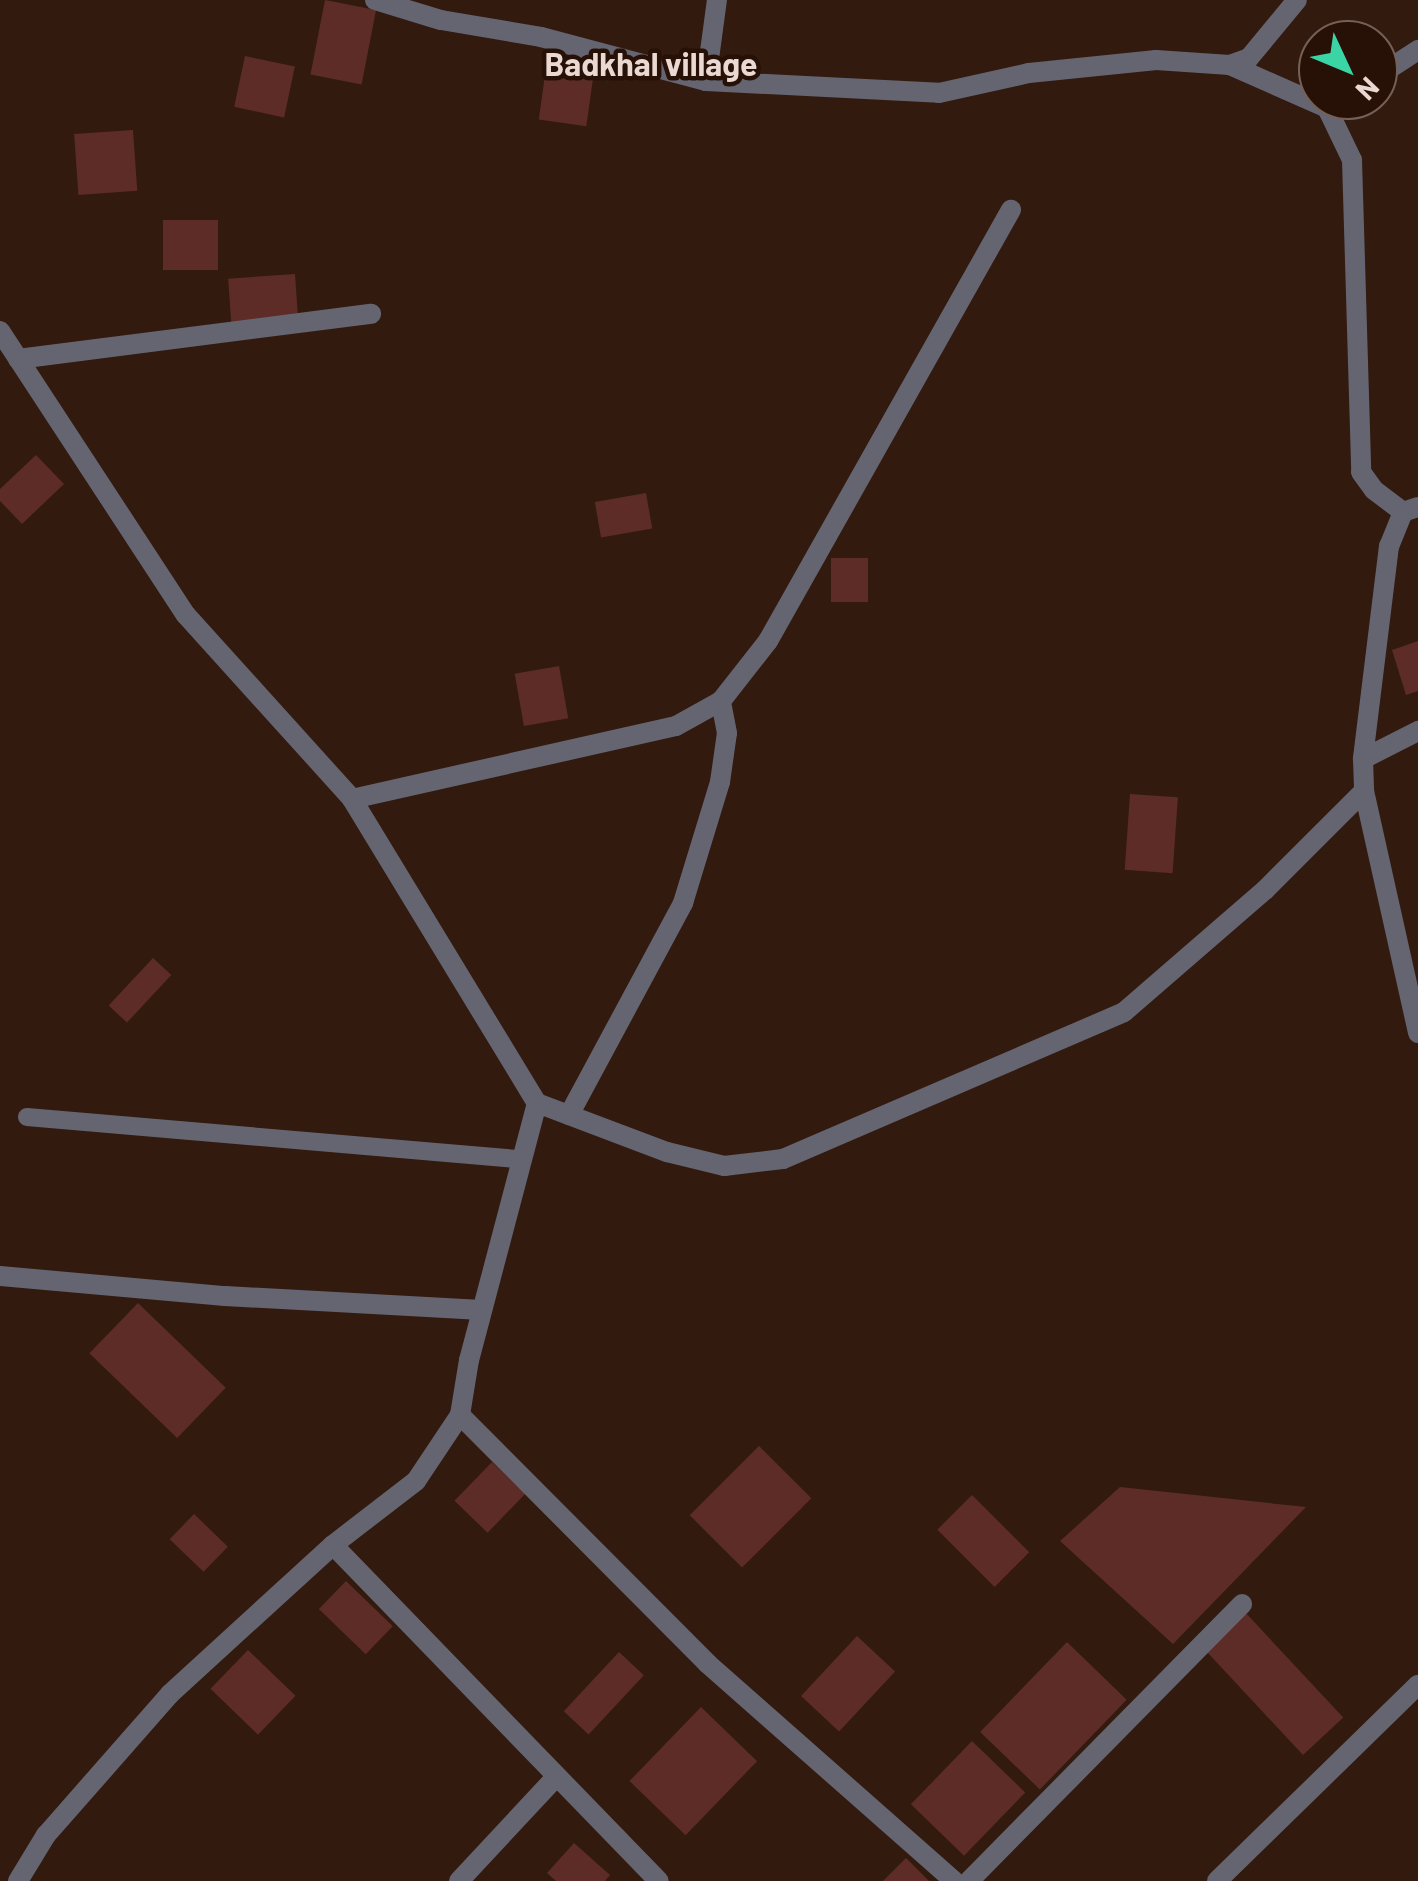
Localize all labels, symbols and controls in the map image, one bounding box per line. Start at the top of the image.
north arrow [1298,20,1398,120]
district label: Badkhal village [545,44,757,82]
text: N [1349,71,1387,108]

